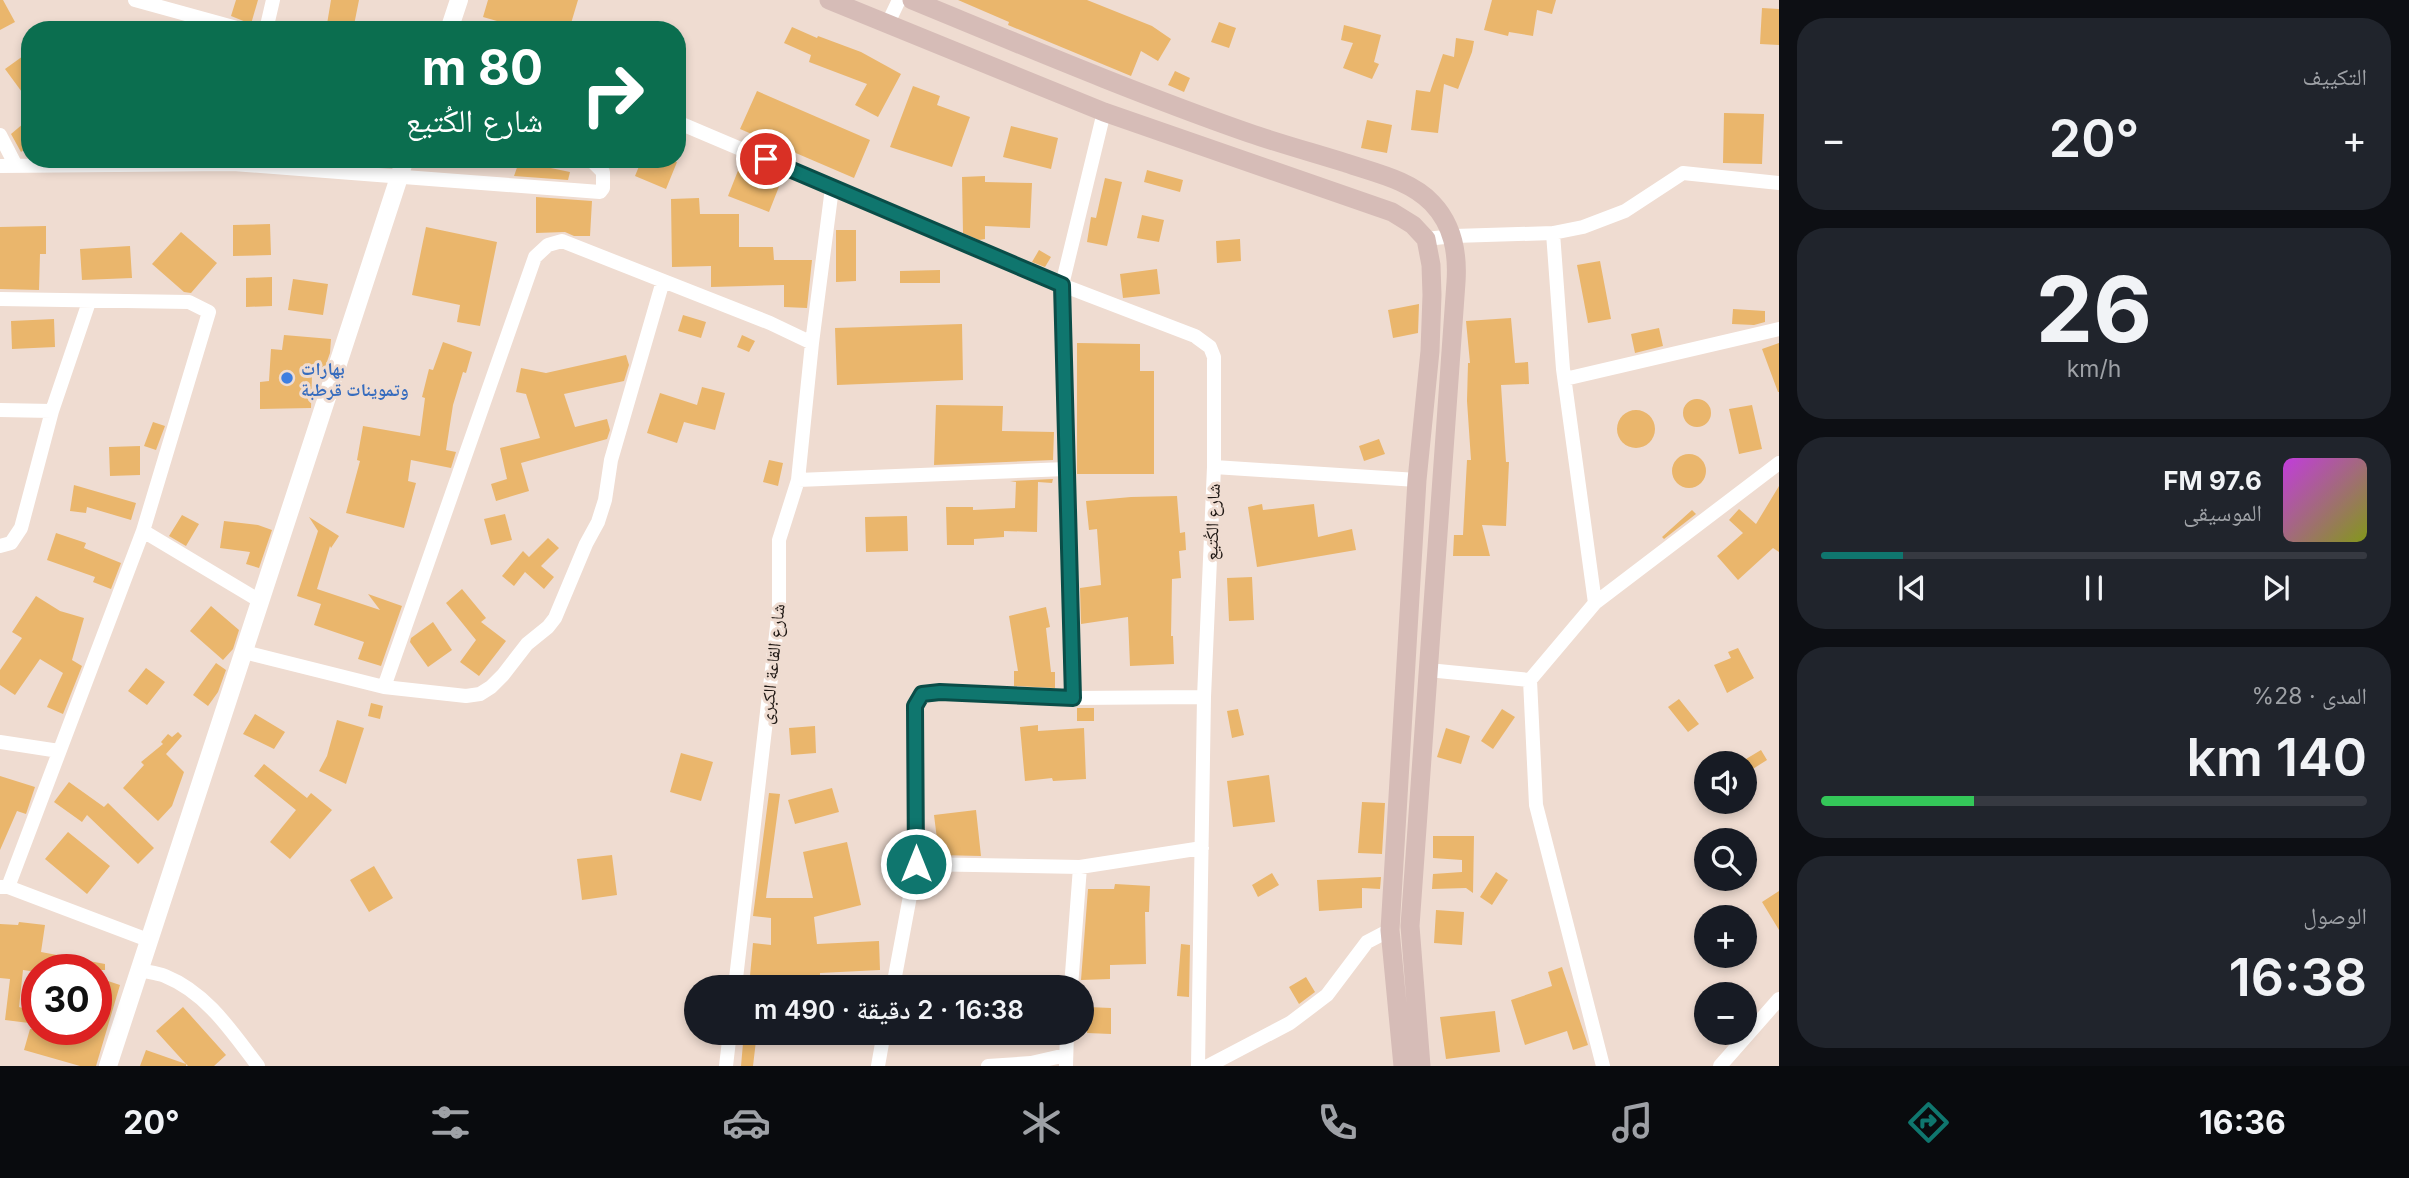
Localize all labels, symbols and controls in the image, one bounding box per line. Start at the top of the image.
text: 80 m [422,38,543,97]
icon: right [567,49,658,140]
text: التكييف [2302,63,2367,91]
text: شارع الكُتيع [406,101,543,140]
text: 20° [2049,107,2139,170]
text: − [1821,116,1846,162]
text: + [2342,116,2367,162]
pin [736,129,796,189]
icon: arrive [747,140,785,178]
text: 26 [2036,254,2152,364]
text: km/h [2067,355,2121,383]
place label: بهارات وتموينات قرطبة [301,358,409,400]
marker: بهارات وتموينات قرطبة [279,370,295,386]
text: 97.6 FM [2163,465,2262,496]
street label: شارع الكُتيع [1200,483,1226,561]
text: الموسيقى [2183,499,2262,527]
icon: previous [1893,569,1931,607]
icon: pause [2075,569,2113,607]
icon: next [2257,569,2295,607]
street label: شارع القاعة الكبرى [755,603,790,725]
text: المدى · 28% [2252,682,2367,710]
text: 140 km [2187,726,2367,789]
map controls [1694,751,1757,1045]
button: sound [1694,751,1757,814]
position arrow [879,827,953,901]
button: search [1694,828,1757,891]
text: الوصول [2303,902,2367,930]
button: + [1694,905,1757,968]
text: 16:38 [2229,946,2367,1009]
speed limit sign: 30 [21,954,112,1045]
button: − [1694,982,1757,1045]
text: 16:38 · 2 دقيقة · 490 m [754,994,1024,1025]
icon: filters [426,1098,475,1147]
icon: car [722,1098,771,1147]
icon: climate [1017,1098,1066,1147]
icon: phone [1313,1098,1362,1147]
icon: music [1608,1098,1657,1147]
icon: directions [1904,1098,1953,1147]
text: 20° [123,1103,180,1142]
text: 16:36 [2199,1103,2286,1142]

